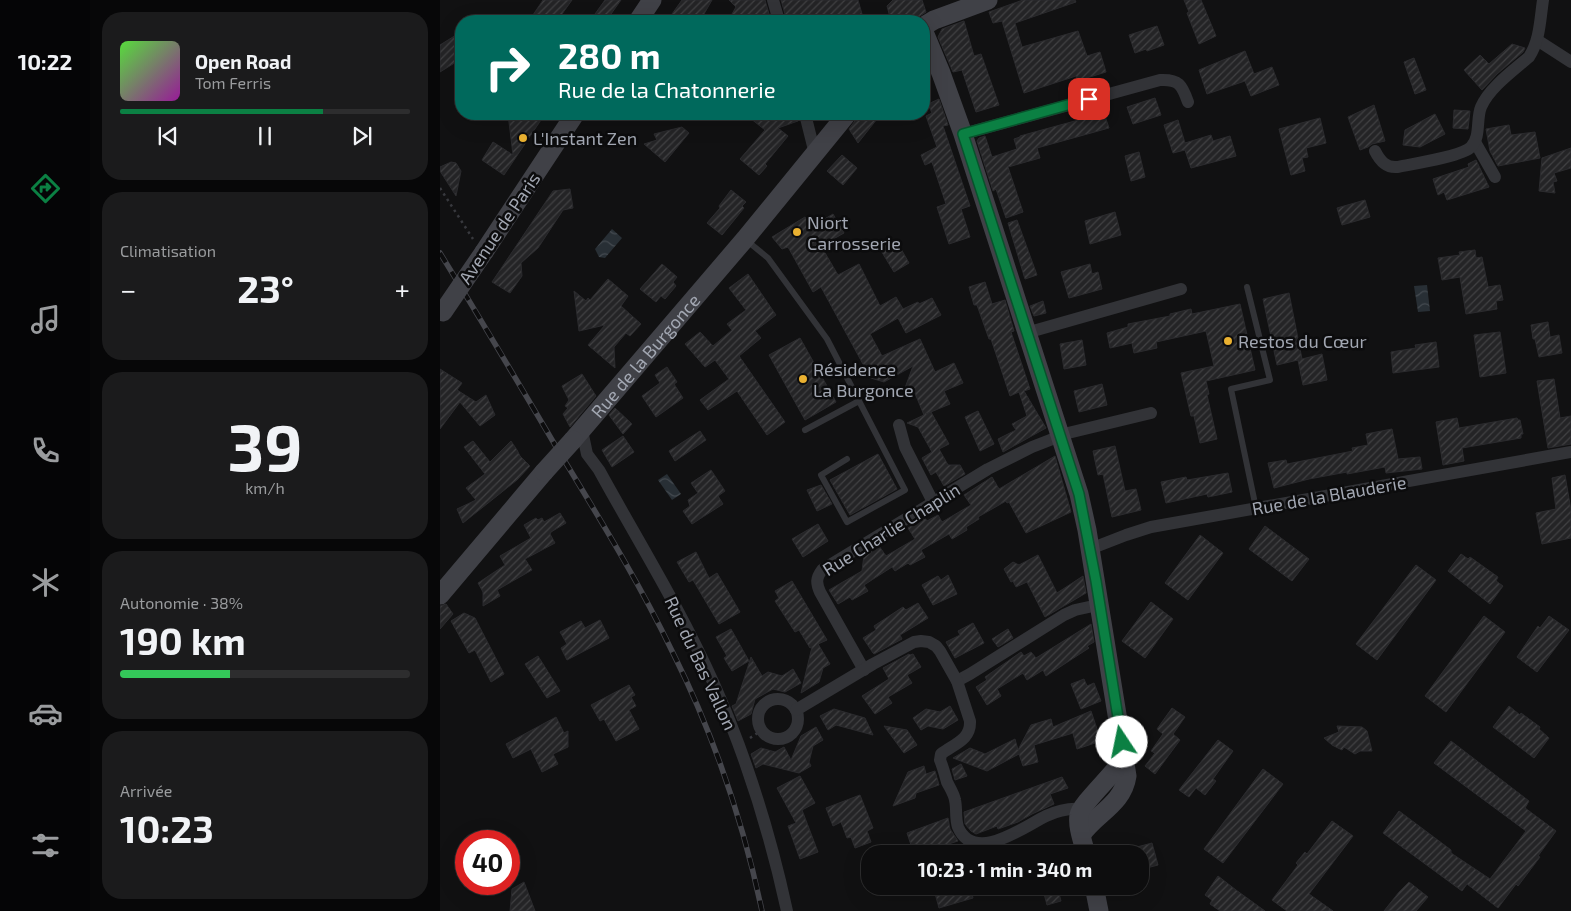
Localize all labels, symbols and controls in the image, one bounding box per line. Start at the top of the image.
text: 280 m [558,34,661,76]
icon: right [475,35,540,100]
text: 10:22 [18,48,72,74]
text: Open Road [195,50,291,73]
text: Tom Ferris [195,73,271,92]
text: Rue de la Chatonnerie [558,76,775,102]
pin [1068,78,1110,120]
icon: arrive [1075,85,1103,113]
icon: previous [154,122,182,150]
icon: pause [251,122,279,150]
icon: next [348,122,376,150]
place label: L'Instant Zen [533,127,637,149]
marker: L'Instant Zen [517,132,529,144]
street label: Avenue de Paris [454,168,544,288]
icon: directions [28,171,63,206]
place label: Niort Carrosserie [807,211,901,254]
marker: Niort Carrosserie [791,226,803,238]
text: Climatisation [120,241,216,260]
text: 23° [237,265,294,311]
text: − [120,272,136,306]
text: + [395,272,410,306]
street label: Rue de la Burgonce [586,289,704,422]
icon: music [28,302,63,337]
place label: Restos du Cœur [1238,330,1367,352]
marker: Restos du Cœur [1222,335,1234,347]
place label: Résidence La Burgonce [813,358,914,401]
marker: Résidence La Burgonce [797,373,809,385]
text: 39 [227,406,303,484]
icon: phone [28,433,63,468]
street label: Rue de la Blauderie [1250,471,1408,519]
text: km/h [245,478,285,497]
street label: Rue Charlie Chaplin [818,478,964,580]
icon: climate [28,565,63,600]
text: Autonomie · 38% [120,593,243,612]
street label: Rue du Bas Vallon [660,593,742,733]
text: 190 km [120,617,246,663]
icon: car [28,696,63,731]
position arrow [1095,715,1147,767]
text: Arrivée [120,781,172,800]
text: 10:23 [120,805,214,851]
icon: filters [28,828,63,863]
speed limit sign: 40 [455,830,520,895]
text: 10:23 · 1 min · 340 m [918,858,1092,881]

